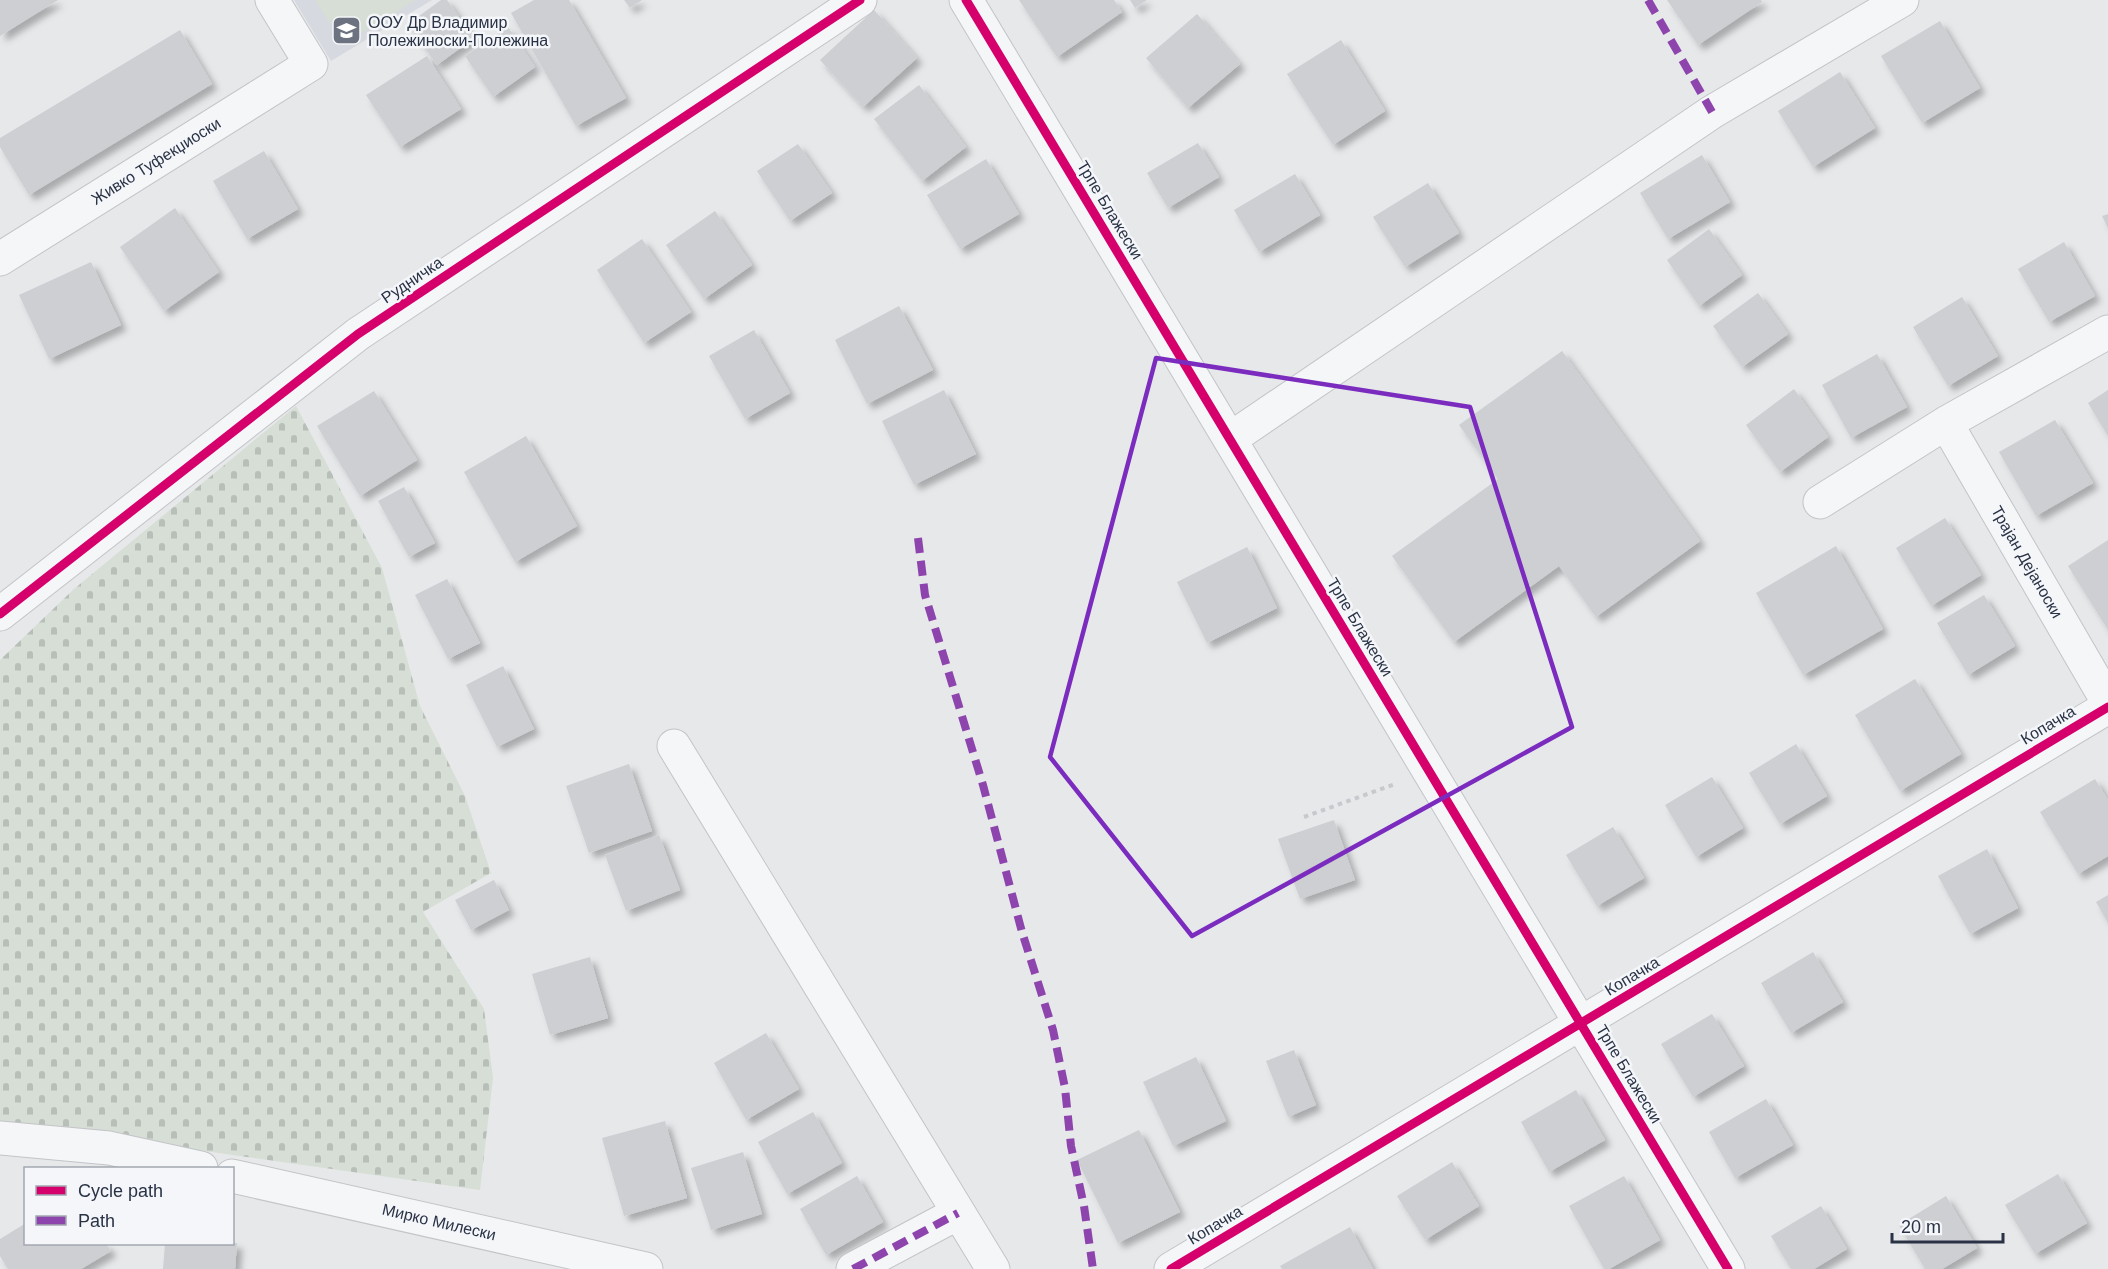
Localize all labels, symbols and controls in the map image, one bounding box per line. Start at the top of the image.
place label: ООУ Др Владимир Полежиноски-Полежина [368,14,548,49]
school or university icon: ООУ Др Владимир Полежиноски-Полежина [331,15,363,47]
street label: Живко Туфекџиоски [88,114,224,208]
street label: Трпе Блажески [1074,158,1146,262]
street label: Рудничка [378,253,446,307]
street label: Трајан Дејаноски [1988,503,2066,621]
street label: Трпе Блажески [1324,575,1396,679]
street label: Копачка [2018,702,2078,748]
street label: Копачка [1602,953,1662,999]
street label: Трпе Блажески [1593,1022,1665,1126]
legend [24,1167,234,1245]
text: Cycle path [78,1181,163,1201]
street label: Мирко Милески [381,1201,497,1243]
street label: Копачка [1185,1202,1245,1248]
scale bar [1892,1206,2003,1244]
text: Path [78,1211,115,1231]
text: 20 m [1901,1217,1941,1237]

